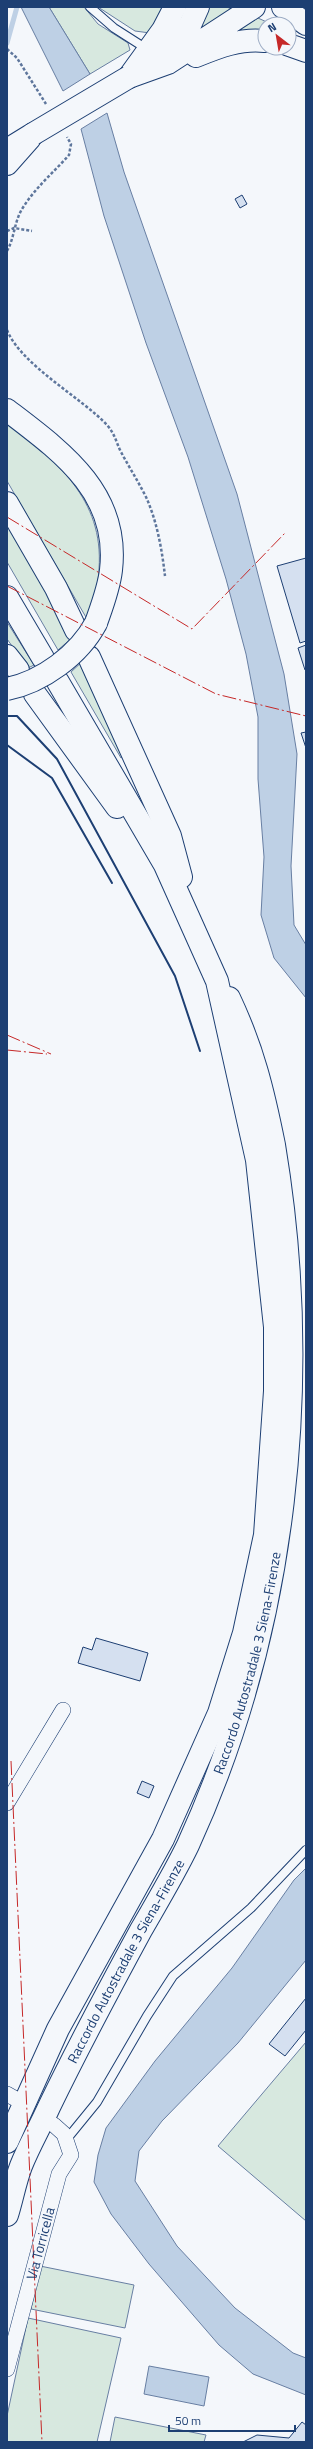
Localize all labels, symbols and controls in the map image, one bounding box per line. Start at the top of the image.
north arrow [257,16,297,56]
text: N [264,19,279,36]
street label: Raccordo Autostradale 3 Siena-Firenze [207,1550,286,1777]
street label: Raccordo Autostradale 3 Siena-Firenze [61,1855,189,2067]
street label: Via Torricella [20,2205,60,2282]
scale bar [169,2407,295,2433]
text: 50 m [175,2411,201,2430]

